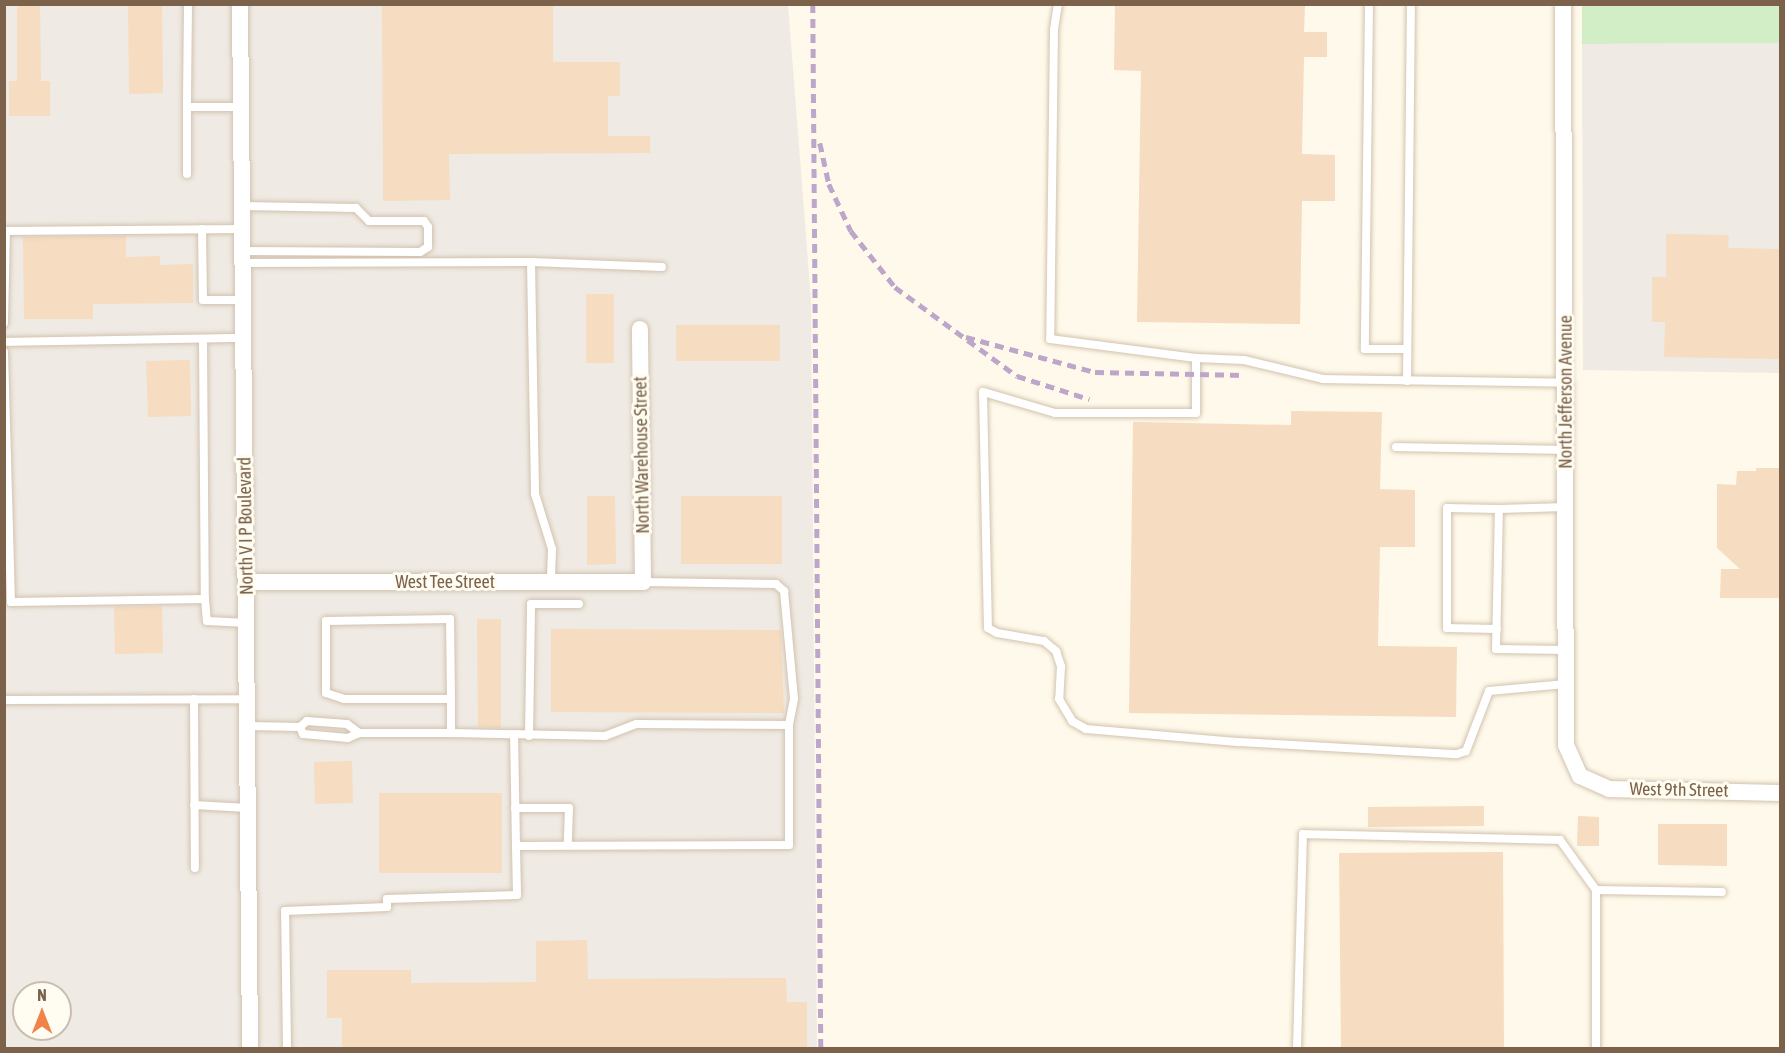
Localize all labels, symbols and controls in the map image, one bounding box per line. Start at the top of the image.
street label: North Jefferson Avenue [1555,315,1577,469]
street label: North Warehouse Street [630,376,654,534]
street label: North V I P Boulevard [234,457,258,595]
street label: West Tee Street [395,571,495,593]
street label: West 9th Street [1629,778,1729,802]
north arrow [12,981,72,1041]
text: N [37,986,47,1004]

